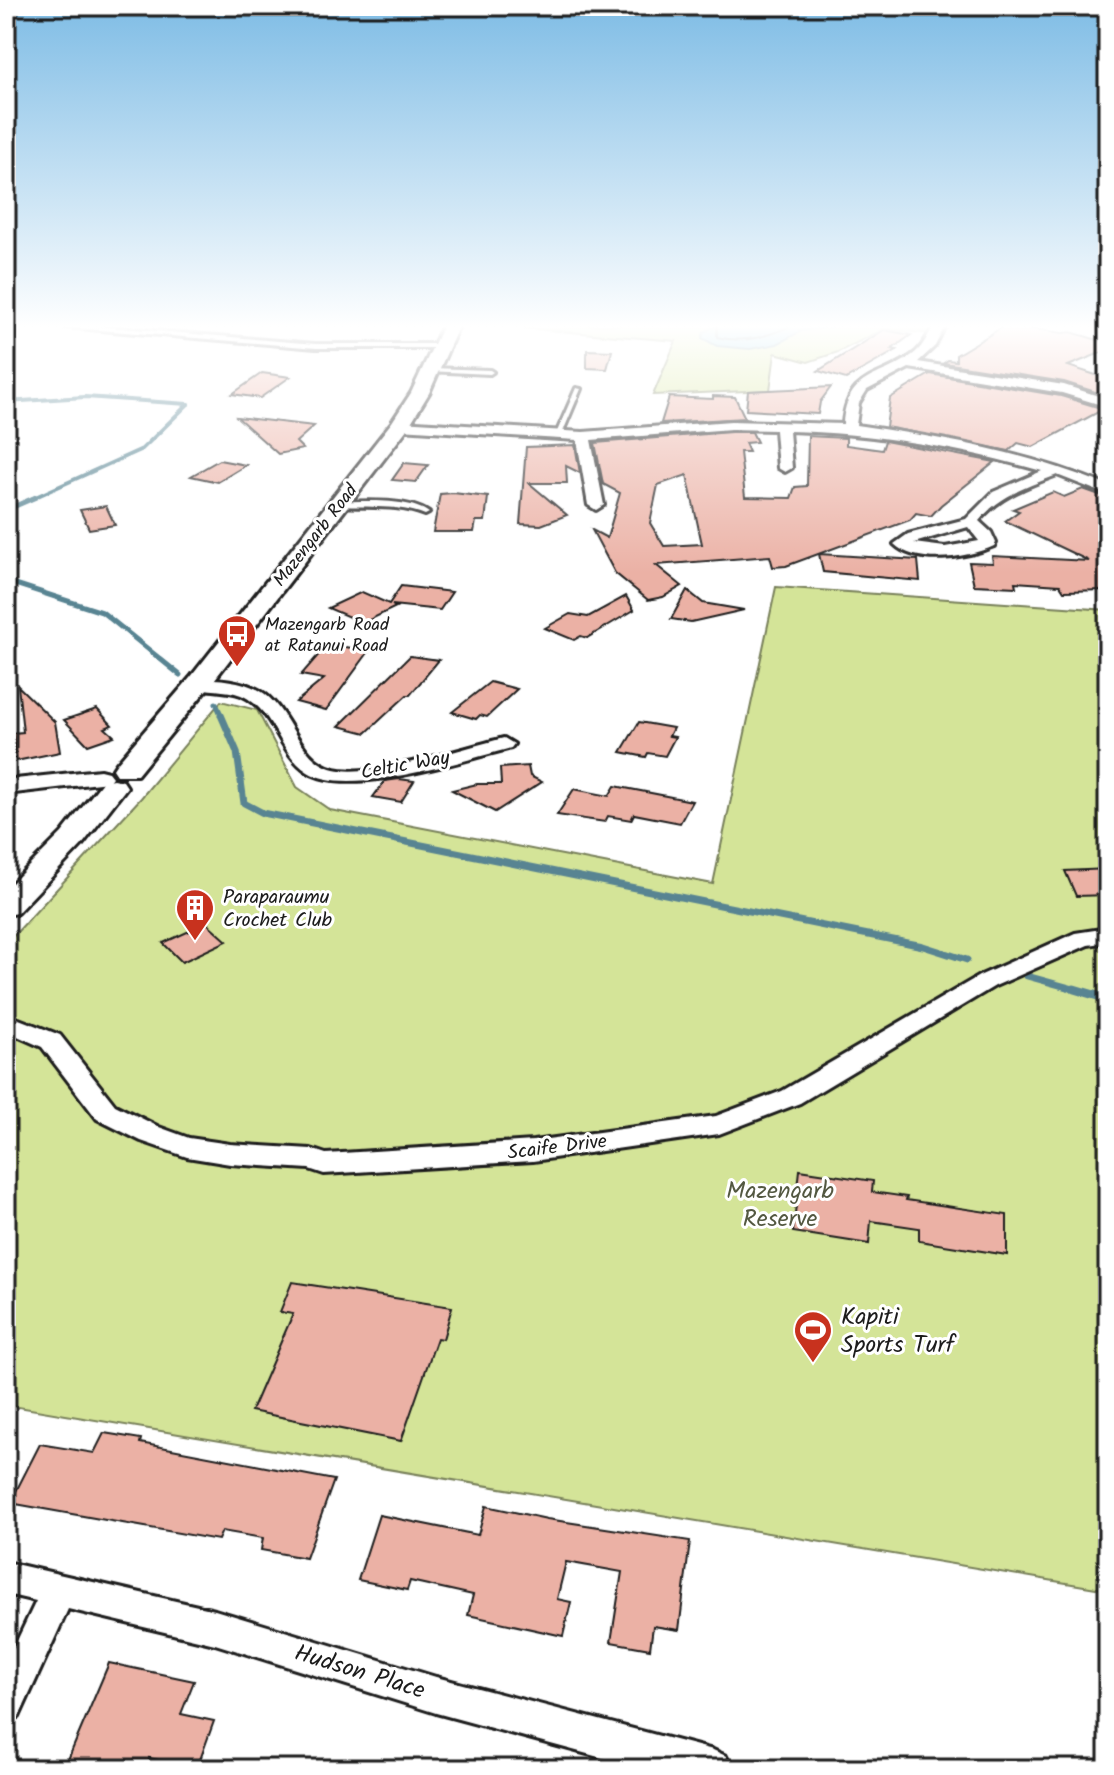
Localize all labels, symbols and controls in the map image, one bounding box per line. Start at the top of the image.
street label: Mazengarb Road [267,477,366,594]
place label: Mazengarb Road at Ratanui Road [265,611,390,661]
bus stop icon: Mazengarb Road at Ratanui Road [216,613,258,668]
street label: Celtic Way [358,742,453,790]
place label: Paraparaumu Crochet Club [223,882,333,937]
building icon: Paraparaumu Crochet Club [174,887,216,942]
street label: Scaife Drive [506,1126,609,1170]
park label: Mazengarb Reserve [726,1172,834,1239]
place label: Kapiti Sports Turf [841,1298,957,1365]
sports icon: Kapiti Sports Turf [792,1309,834,1364]
street label: Hudson Place [289,1634,430,1711]

